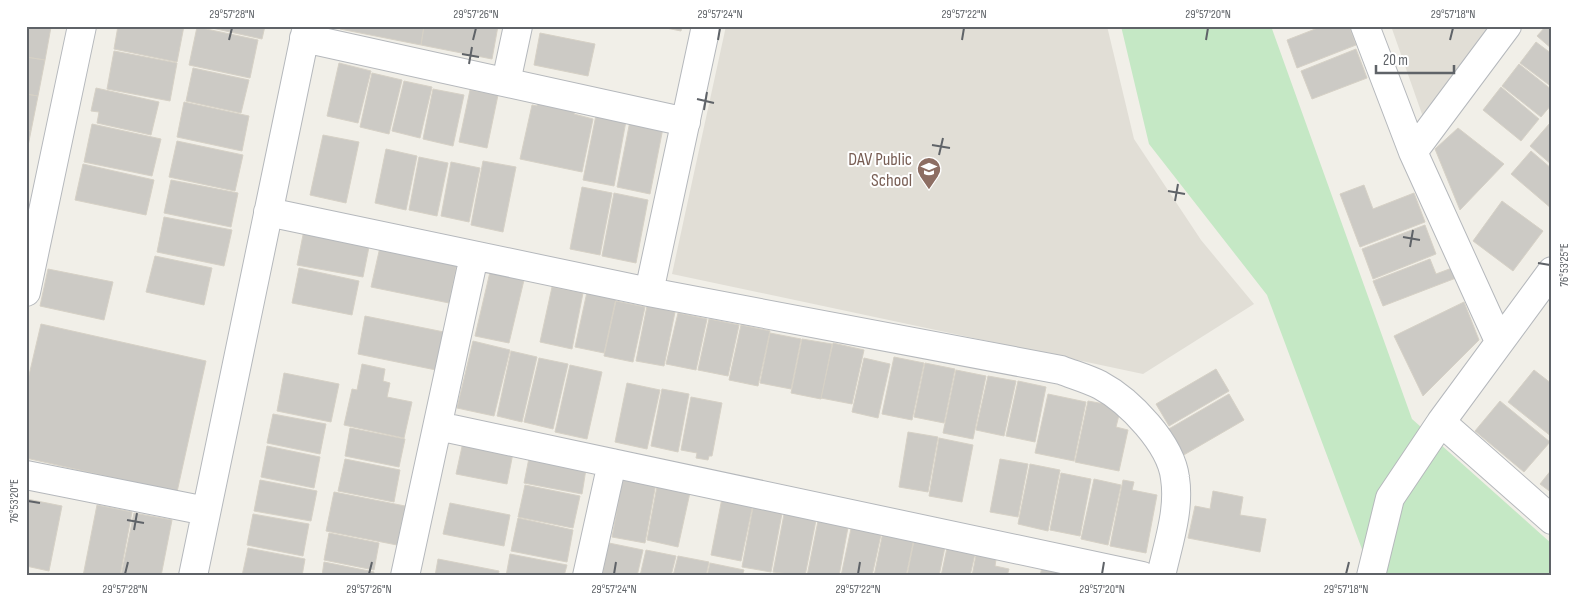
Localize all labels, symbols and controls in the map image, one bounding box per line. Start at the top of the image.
text: 29°57'28"N [209,7,255,22]
text: 29°57'26"N [453,7,499,22]
text: 29°57'24"N [697,7,743,22]
text: 29°57'22"N [941,7,987,22]
text: 29°57'20"N [1185,7,1231,22]
text: 29°57'18"N [1431,7,1475,22]
scale bar [1376,42,1453,74]
text: 20 m [1383,51,1408,70]
place label: DAV Public School [848,149,912,191]
school or university icon: DAV Public School [916,156,942,190]
text: 76°53'25"E [1557,243,1572,287]
text: 76°53'20"E [7,479,22,523]
text: 29°57'28"N [102,582,148,597]
text: 29°57'26"N [346,582,392,597]
text: 29°57'24"N [591,582,637,597]
text: 29°57'22"N [835,582,881,597]
text: 29°57'20"N [1079,582,1125,597]
text: 29°57'18"N [1324,582,1368,597]

